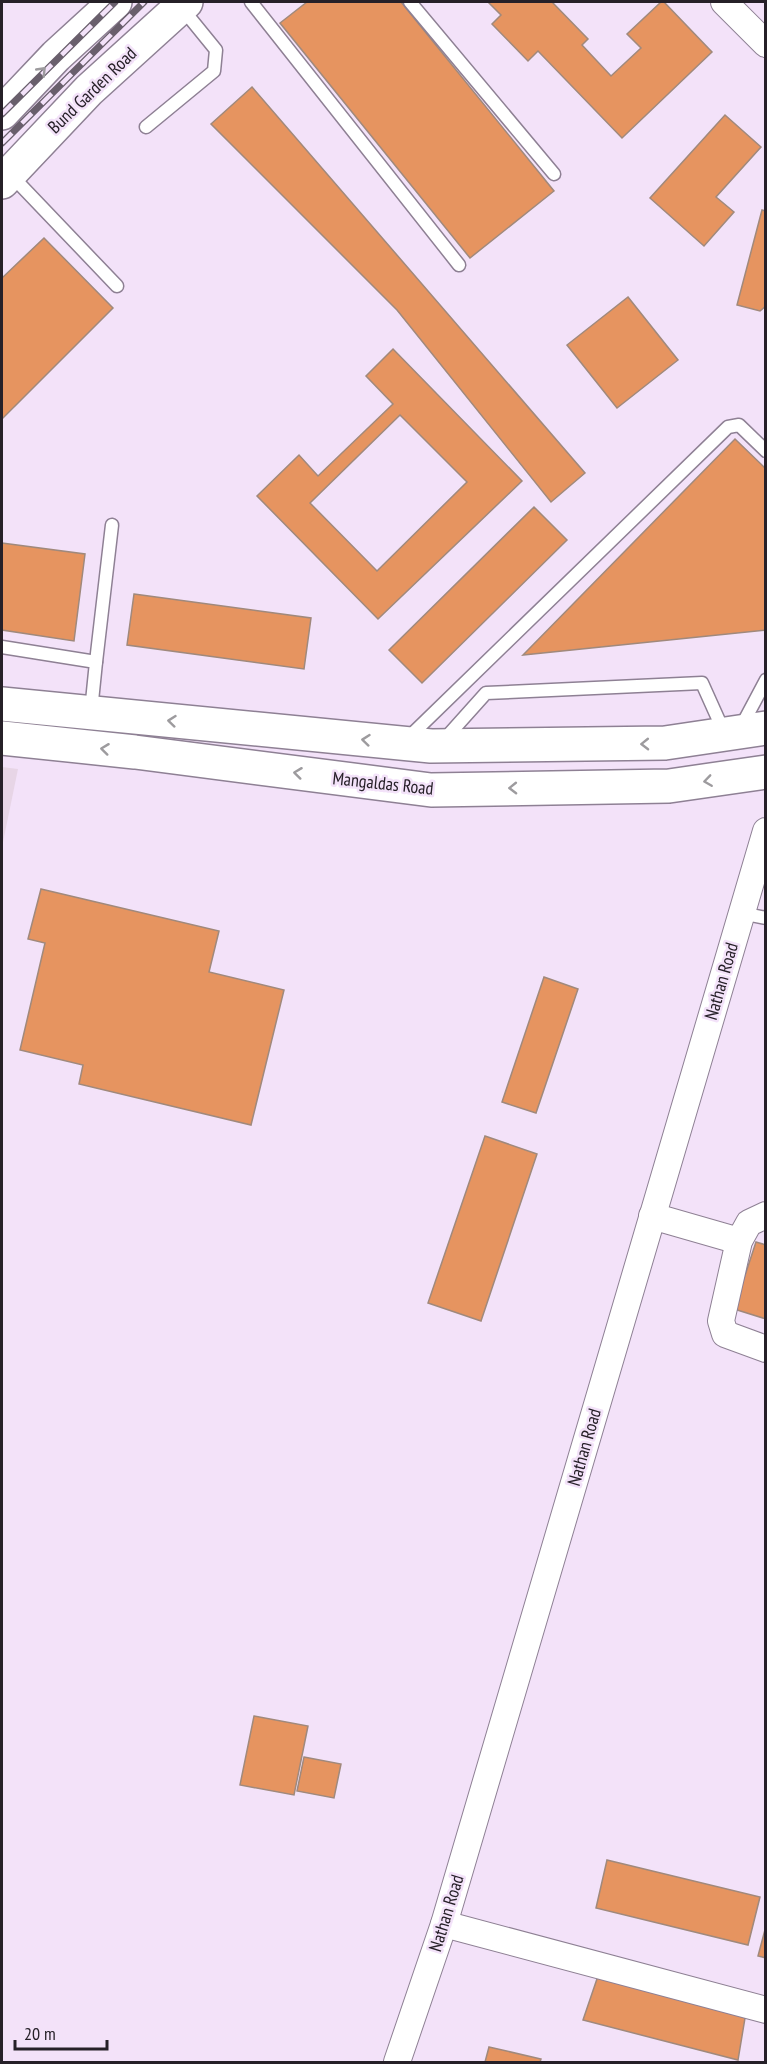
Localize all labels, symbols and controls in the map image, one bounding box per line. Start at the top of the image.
street label: Bund Garden Road [43,42,141,138]
one-way arrow [35,67,46,77]
one-way arrow [168,715,177,728]
one-way arrow [362,734,371,747]
one-way arrow [641,737,650,750]
one-way arrow [100,743,109,755]
street label: Mangaldas Road [331,766,435,800]
one-way arrow [294,767,303,779]
one-way arrow [703,774,712,786]
one-way arrow [509,782,518,795]
street label: Nathan Road [699,940,743,1022]
street label: Nathan Road [562,1406,606,1488]
street label: Nathan Road [423,1872,469,1954]
scale bar [15,2013,106,2051]
text: 20 m [24,2022,56,2045]

